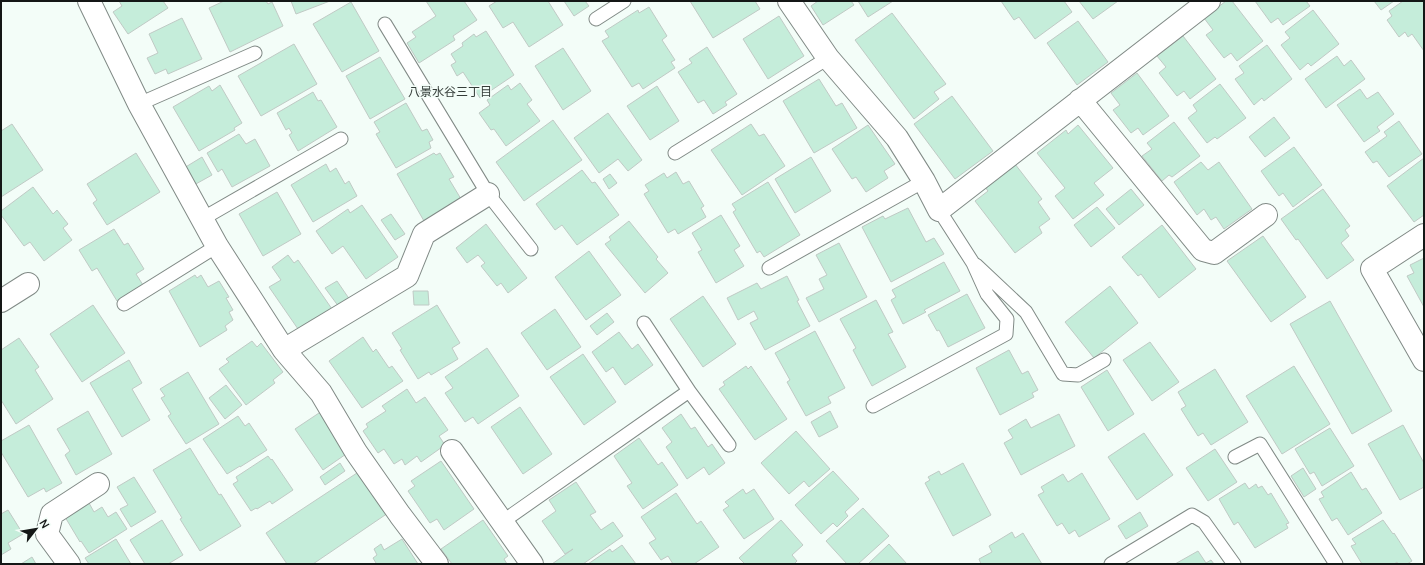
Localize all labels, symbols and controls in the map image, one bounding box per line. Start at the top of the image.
district label: 八景水谷三丁目 [408,83,492,100]
north arrow [16,509,56,549]
text: N [37,516,54,531]

